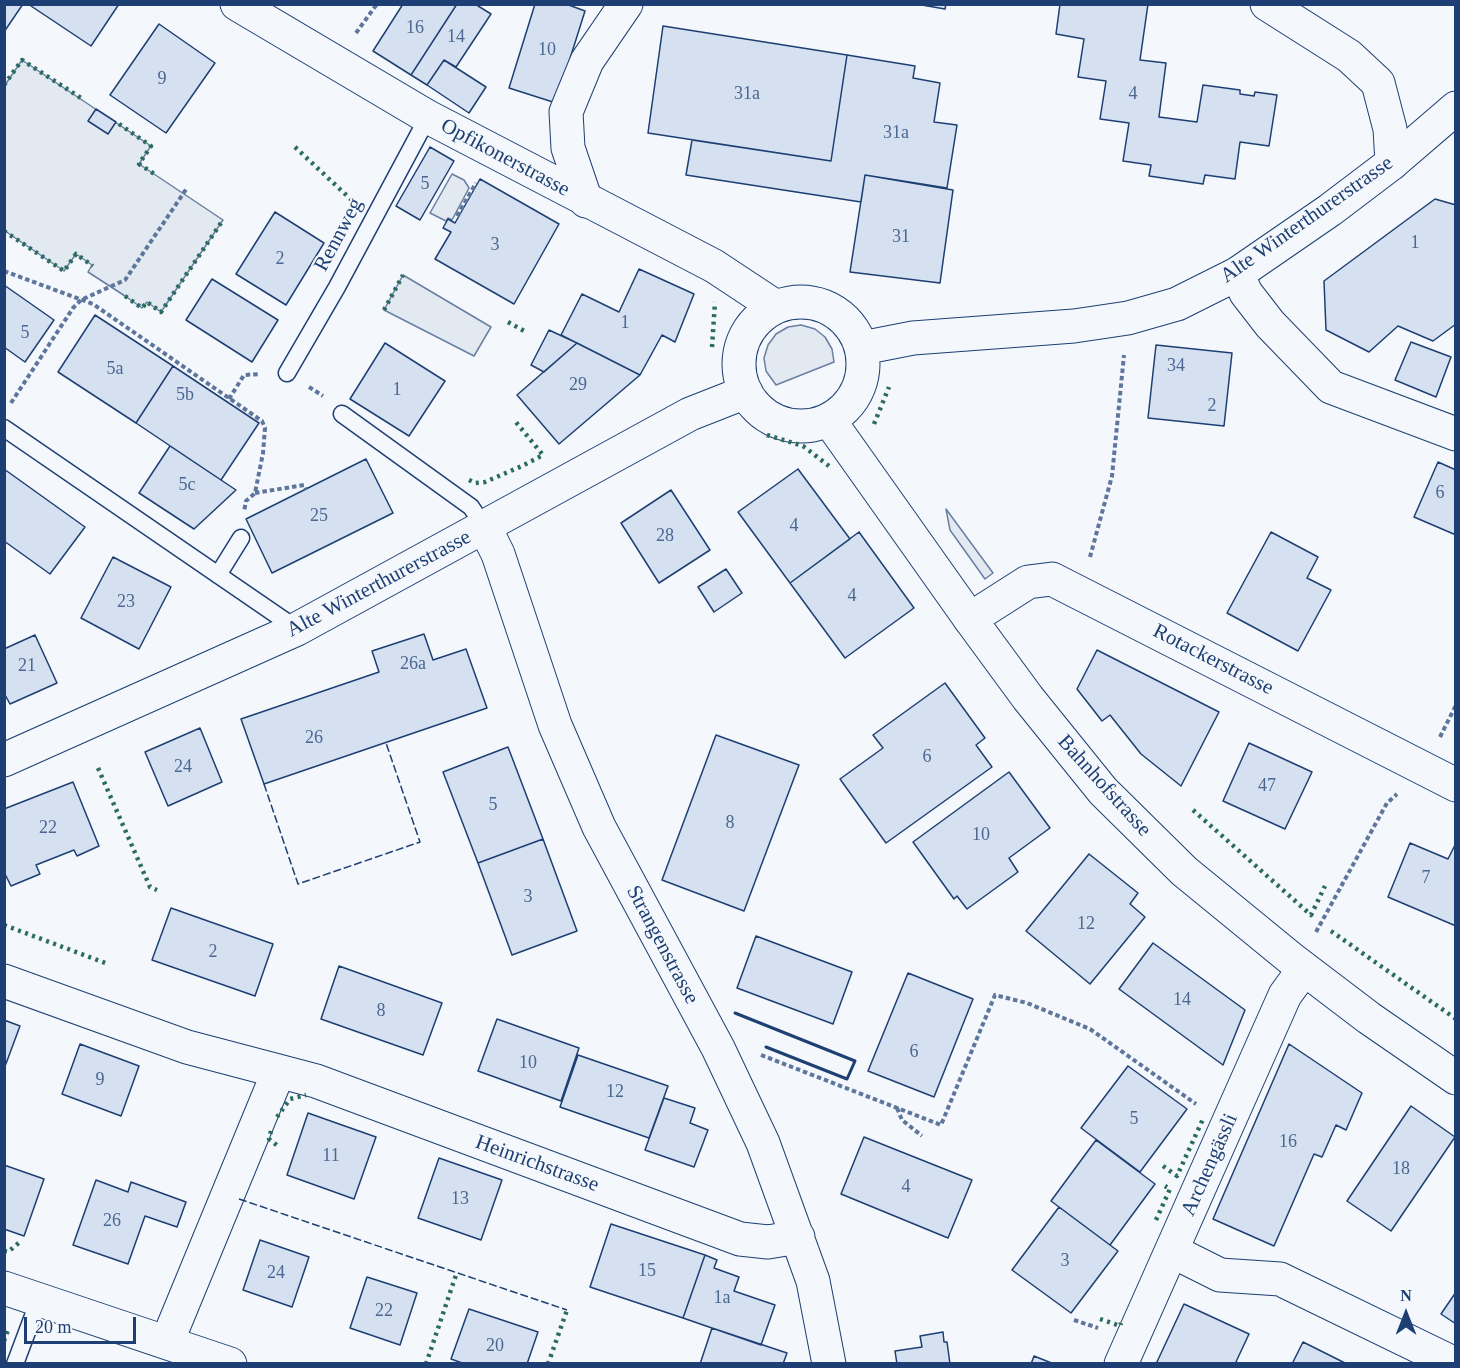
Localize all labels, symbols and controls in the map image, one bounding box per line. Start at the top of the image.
house number: 16 [406,17,424,39]
house number: 14 [447,26,465,48]
house number: 10 [538,39,556,61]
house number: 9 [158,68,166,90]
house number: 31a [734,83,760,105]
house number: 4 [1128,83,1138,105]
street label: Opfikonerstrasse [436,113,574,203]
house number: 31a [883,122,909,144]
street label: Alte Winterthurerstrasse [1216,151,1398,289]
house number: 5 [420,173,430,195]
street label: Rennweg [309,194,369,276]
house number: 31 [892,226,910,248]
house number: 1 [1410,232,1420,254]
house number: 3 [490,234,500,256]
house number: 2 [276,248,284,270]
house number: 1 [620,312,630,334]
house number: 5 [20,322,30,344]
house number: 34 [1167,355,1185,377]
house number: 5a [107,358,123,380]
house number: 29 [569,374,587,396]
house number: 1 [392,379,402,401]
house number: 5b [176,384,194,406]
house number: 2 [1208,395,1216,417]
house number: 5c [179,474,195,496]
house number: 6 [1436,482,1444,504]
house number: 25 [310,505,328,527]
house number: 4 [790,515,798,537]
street label: Alte Winterthurerstrasse [283,525,475,643]
house number: 28 [656,525,674,547]
house number: 4 [848,585,856,607]
house number: 23 [117,591,135,613]
street label: Rotackerstrasse [1149,619,1277,701]
house number: 26a [400,653,426,675]
house number: 21 [18,655,36,677]
house number: 26 [305,727,323,749]
street label: Bahnhofstrasse [1052,730,1156,842]
house number: 6 [922,746,932,768]
house number: 24 [174,756,192,778]
house number: 47 [1258,775,1276,797]
house number: 5 [488,794,498,816]
house number: 8 [726,812,734,834]
house number: 22 [39,817,57,839]
house number: 10 [972,824,990,846]
house number: 7 [1422,867,1430,889]
street label: Strangenstrasse [620,881,704,1009]
house number: 3 [524,886,532,908]
house number: 12 [1077,913,1095,935]
house number: 2 [208,941,218,963]
house number: 14 [1173,989,1191,1011]
house number: 8 [376,1000,386,1022]
house number: 6 [910,1041,918,1063]
house number: 10 [519,1052,537,1074]
house number: 9 [96,1069,104,1091]
house number: 12 [606,1081,624,1103]
house number: 5 [1130,1108,1138,1130]
street label: Archengässli [1176,1110,1244,1220]
street label: Heinrichstrasse [472,1130,602,1198]
house number: 16 [1279,1131,1297,1153]
house number: 11 [322,1145,340,1167]
house number: 18 [1392,1158,1410,1180]
house number: 4 [902,1176,910,1198]
house number: 13 [451,1188,469,1210]
house number: 26 [103,1210,121,1232]
house number: 3 [1060,1250,1070,1272]
house number: 15 [638,1260,656,1282]
house number: 24 [267,1262,285,1284]
north arrow [1376,1284,1436,1344]
house number: 1a [714,1287,730,1309]
text: N [1400,1287,1412,1304]
house number: 22 [375,1300,393,1322]
scale bar [27,1305,140,1343]
text: 20 m [35,1317,72,1337]
house number: 20 [486,1335,504,1357]

